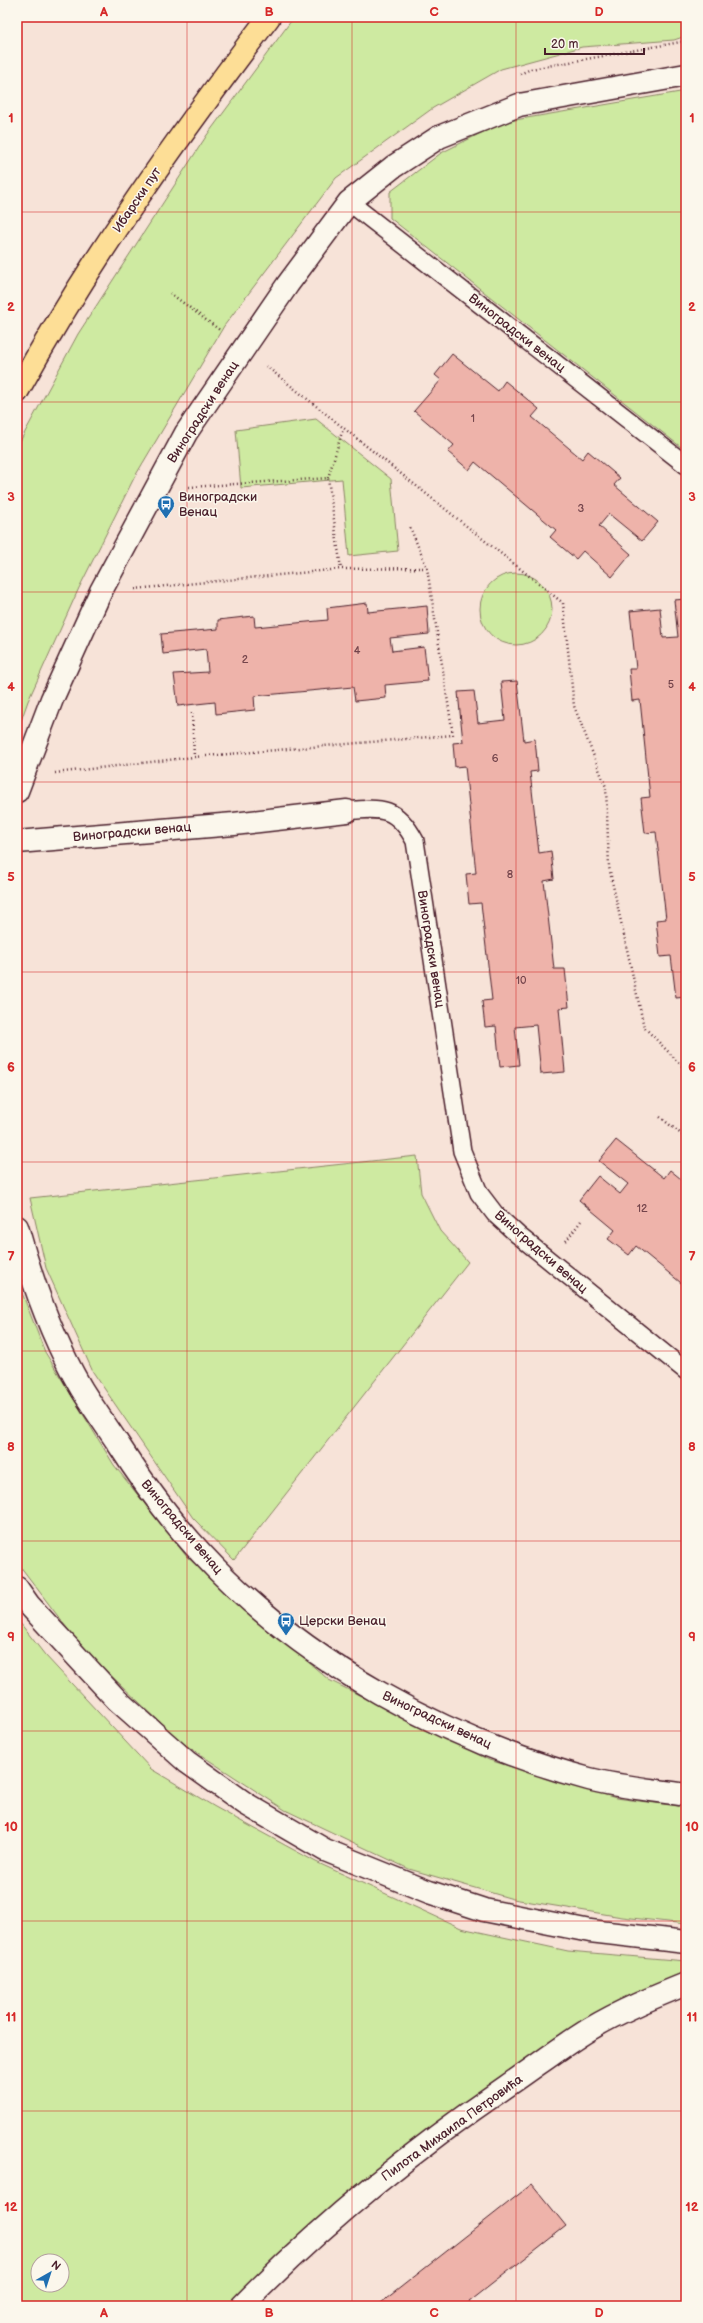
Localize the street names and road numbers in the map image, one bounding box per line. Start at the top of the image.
street label: Ибарски пут [109,164,165,236]
street label: Виноградски венац [465,290,569,376]
street label: Виноградски венац [164,358,242,466]
street label: Виноградски венац [72,819,192,845]
street label: Виноградски венац [414,889,448,1009]
street label: Виноградски венац [491,1207,591,1297]
street label: Виноградски венац [138,1476,226,1578]
street label: Виноградски венац [380,1688,494,1752]
street label: Пилота Михаила Петровића [378,2071,526,2185]

